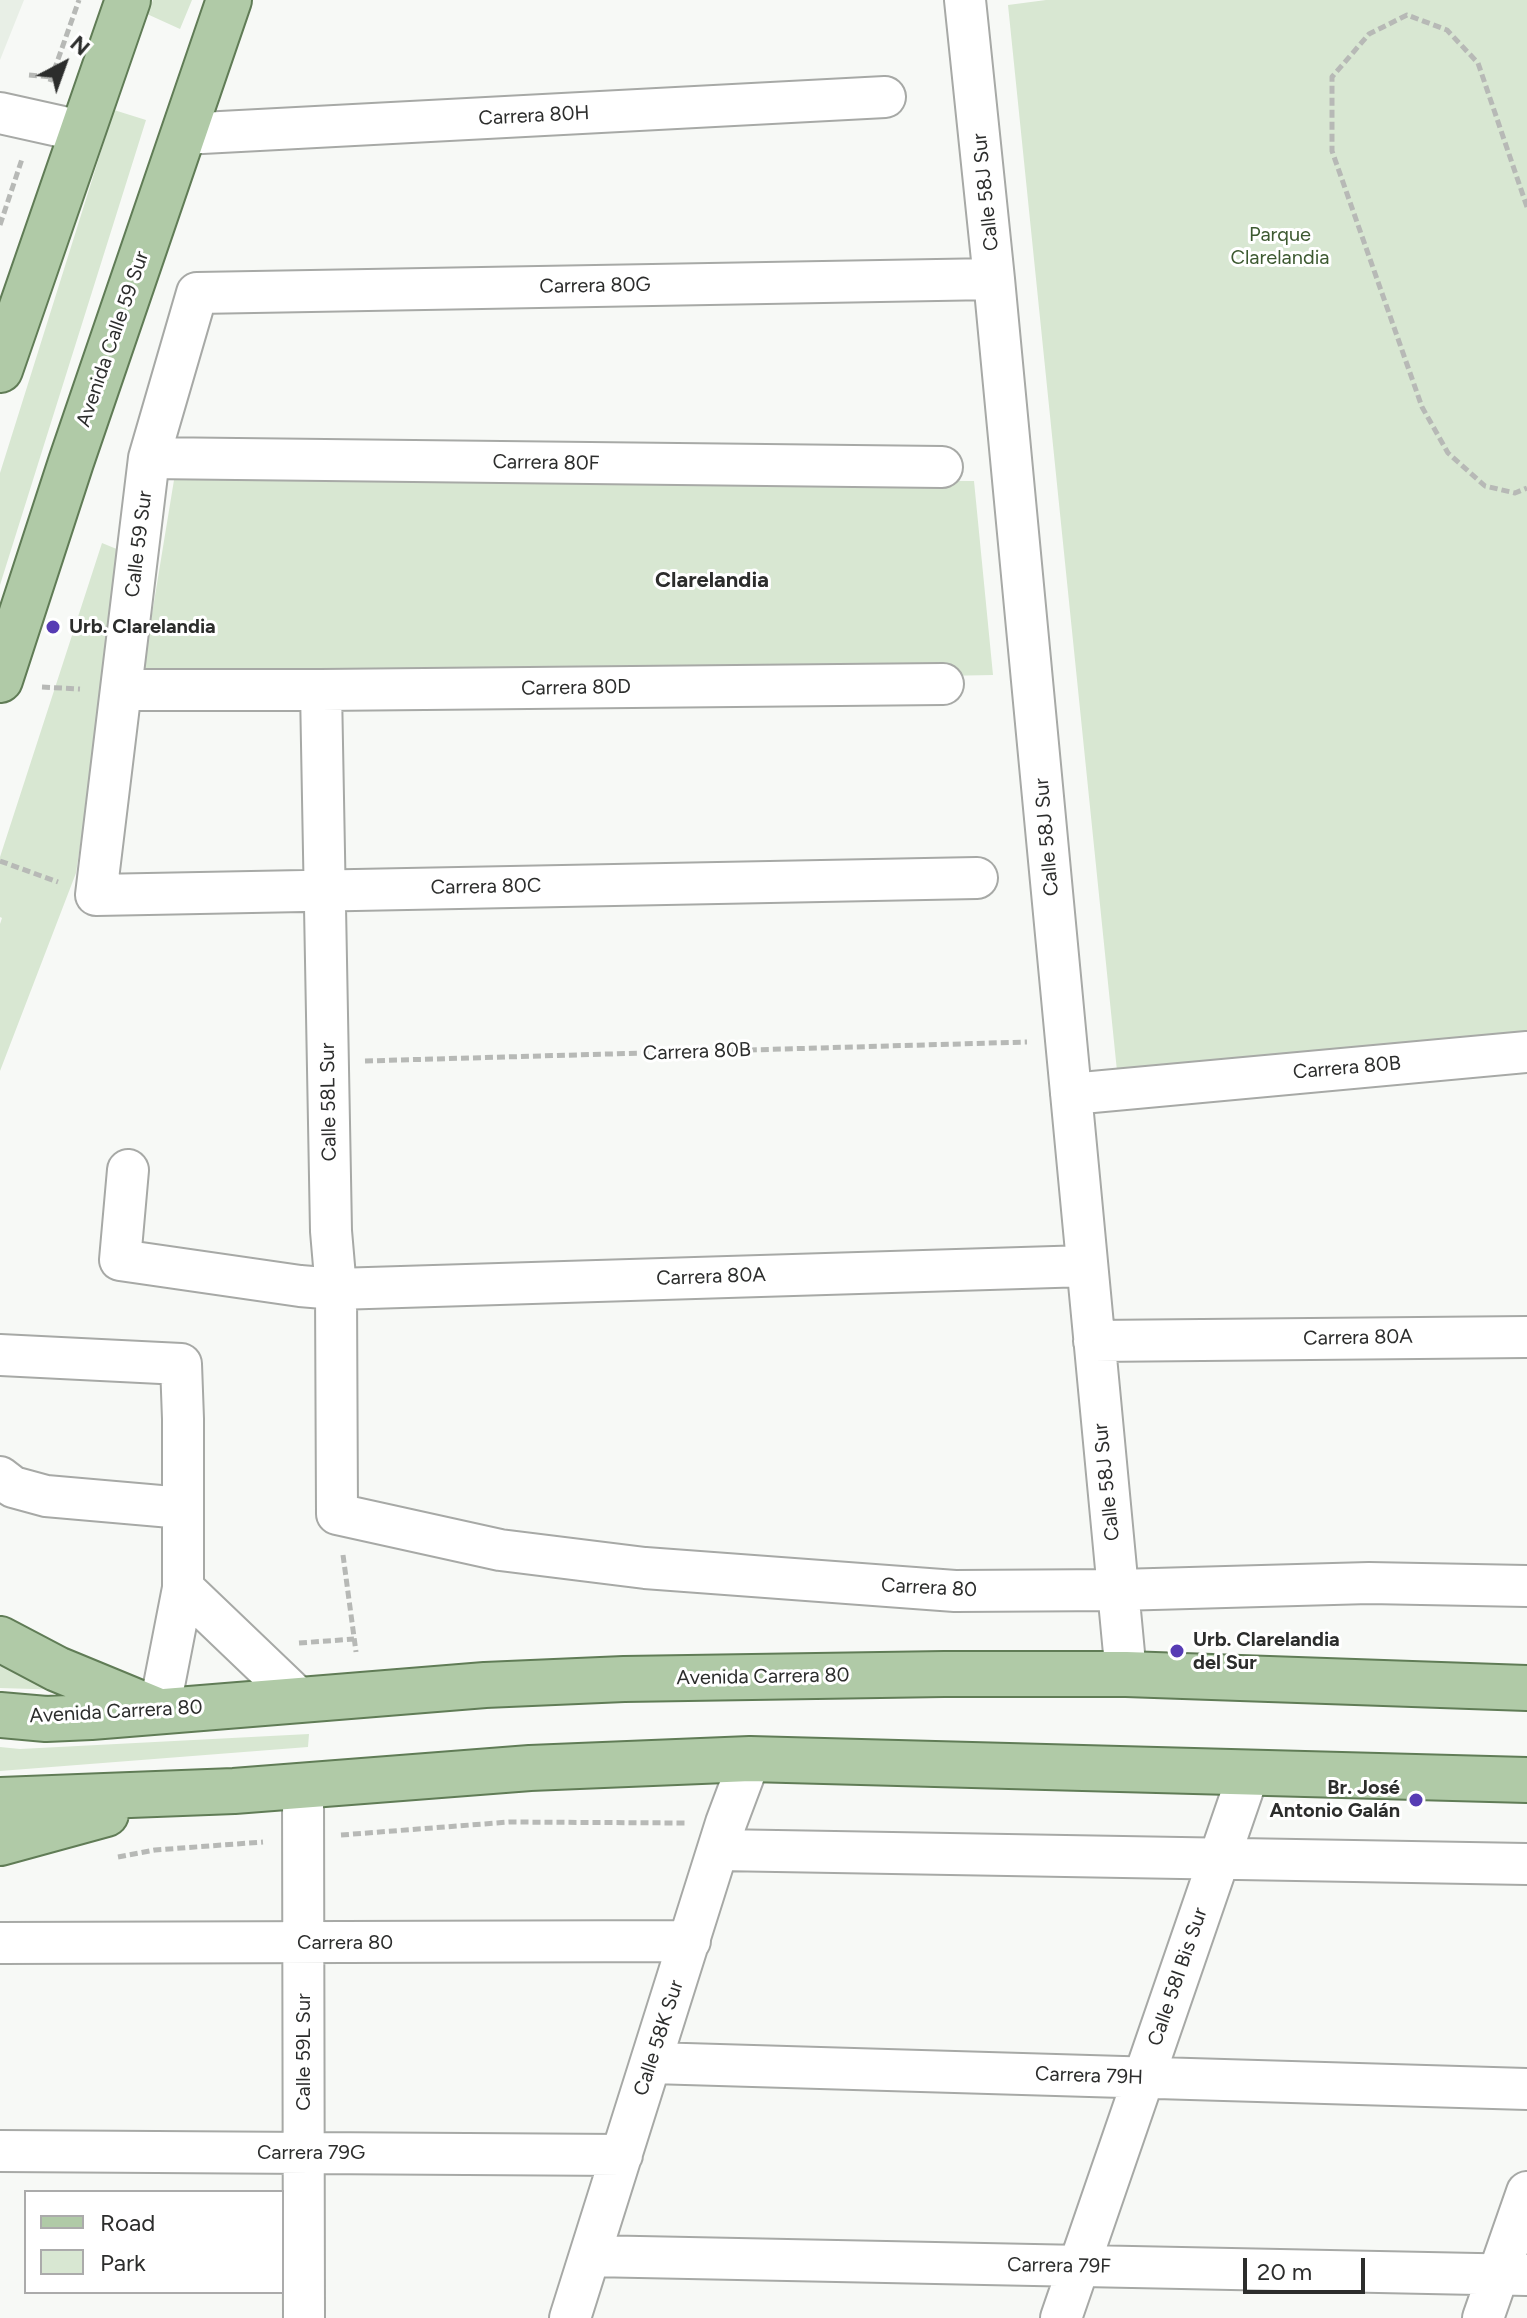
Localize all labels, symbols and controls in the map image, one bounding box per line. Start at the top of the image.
north arrow [24,24,104,104]
text: N [65,30,95,61]
street label: Carrera 80H [478,101,590,131]
street label: Calle 58J Sur [968,132,1004,252]
park label: Parque Clarelandia [1230,223,1330,270]
street label: Avenida Calle 59 Sur [72,248,154,430]
street label: Carrera 80G [539,273,651,299]
street label: Carrera 80F [492,450,600,476]
street label: Calle 59 Sur [121,489,157,599]
district label: Clarelandia [655,568,769,594]
place label: Urb. Clarelandia [69,615,216,639]
marker: Urb. Clarelandia [44,618,62,636]
street label: Carrera 80D [521,675,631,701]
street label: Calle 58J Sur [1030,777,1064,897]
street label: Carrera 80C [431,874,541,900]
street label: Carrera 80B [642,1038,752,1066]
street label: Calle 58L Sur [316,1042,342,1162]
street label: Carrera 80B [1292,1051,1402,1085]
street label: Carrera 80A [656,1263,766,1291]
street label: Carrera 80A [1303,1325,1413,1351]
street label: Calle 58J Sur [1089,1422,1125,1542]
street label: Carrera 80 [880,1574,978,1602]
place label: Urb. Clarelandia del Sur [1193,1628,1340,1675]
marker: Urb. Clarelandia del Sur [1168,1642,1186,1660]
street label: Avenida Carrera 80 [676,1663,850,1691]
street label: Avenida Carrera 80 [29,1695,203,1729]
place label: Br. José Antonio Galán [1270,1776,1400,1823]
marker: Br. José Antonio Galán [1407,1791,1425,1809]
street label: Calle 58I Bis Sur [1143,1905,1213,2049]
street label: Carrera 80 [297,1931,393,1955]
street label: Calle 58K Sur [629,1977,689,2099]
street label: Calle 59L Sur [292,1993,316,2111]
street label: Carrera 79H [1035,2062,1143,2090]
street label: Carrera 79G [257,2141,365,2165]
legend [24,2190,284,2294]
text: Road [100,2208,155,2237]
scale bar [1247,2242,1369,2292]
text: Park [100,2248,146,2277]
street label: Carrera 79F [1007,2253,1111,2279]
text: 20 m [1257,2257,1312,2286]

